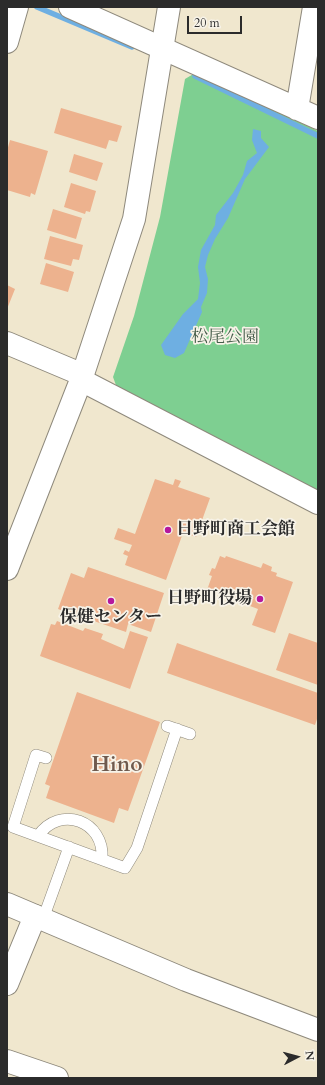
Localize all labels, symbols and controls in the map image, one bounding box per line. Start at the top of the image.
scale bar [189,8,244,34]
text: 20 m [194,15,220,31]
park label: 松尾公園 [191,328,259,348]
place label: 日野町商工会館 [176,520,295,540]
marker: 日野町商工会館 [163,525,173,535]
place label: 日野町役場 [167,589,252,609]
marker: 日野町役場 [255,594,265,604]
marker: 保健センター [106,596,116,606]
place label: 保健センター [60,608,162,628]
district label: Hino [92,753,142,779]
north arrow [277,1037,317,1077]
text: N [301,1050,317,1061]

